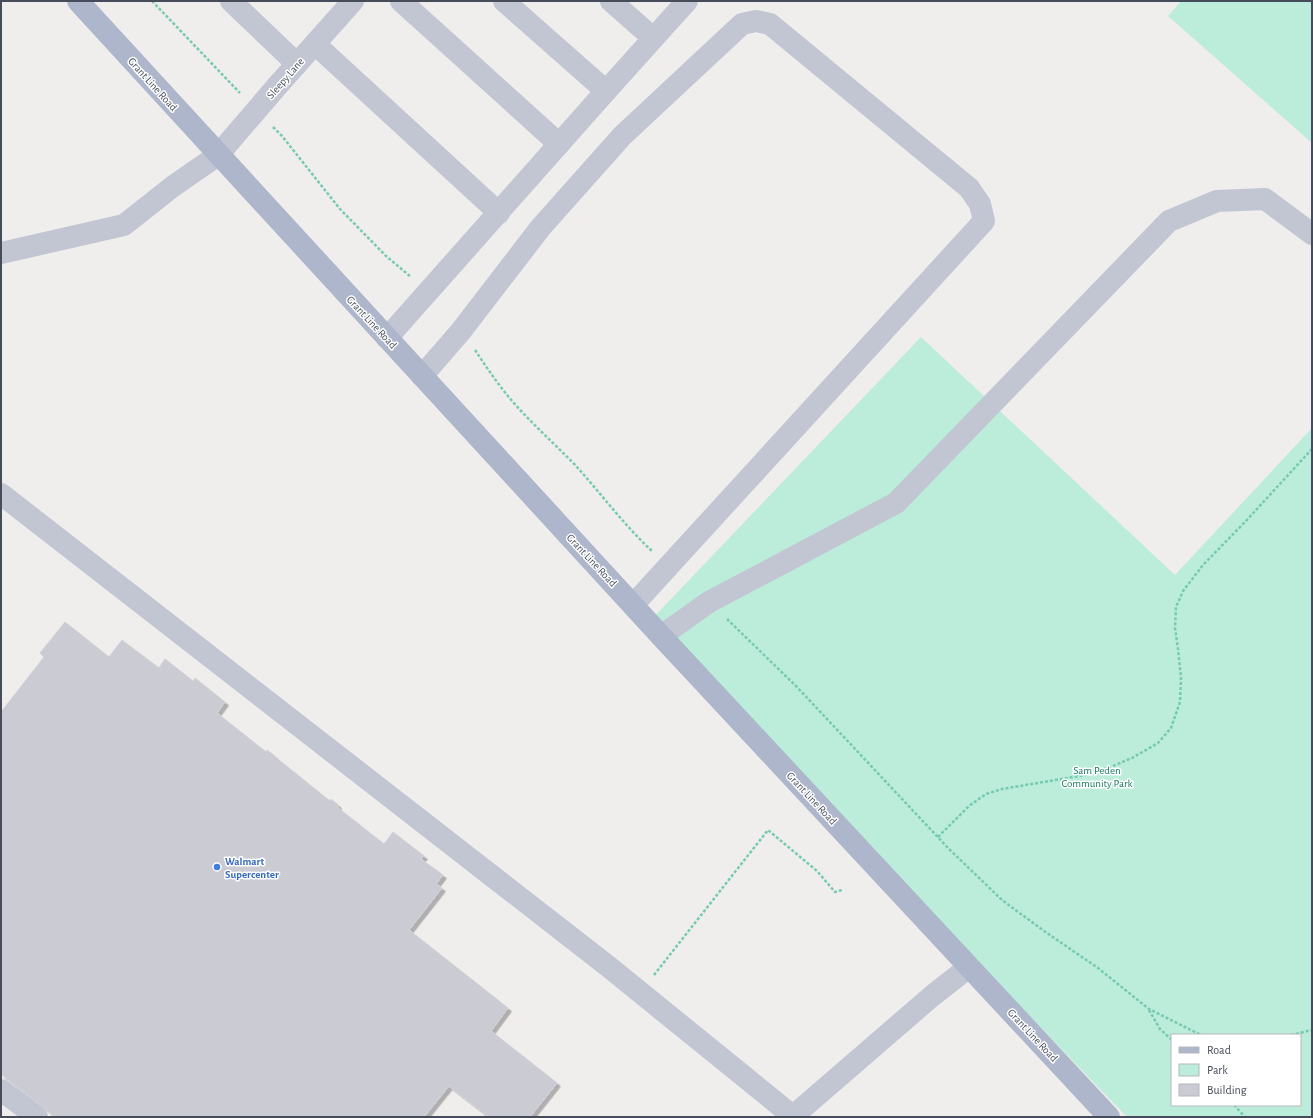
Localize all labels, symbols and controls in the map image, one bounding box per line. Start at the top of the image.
street label: Grant Line Road [126,56,179,113]
street label: Sleepy Lane [265,56,306,101]
street label: Grant Line Road [345,294,399,351]
street label: Grant Line Road [565,532,619,589]
park label: Sam Peden Community Park [1061,765,1133,789]
street label: Grant Line Road [785,770,839,827]
place label: Walmart Supercenter [225,856,279,880]
marker: Walmart Supercenter [212,862,222,872]
street label: Grant Line Road [1006,1007,1060,1064]
legend [1171,1034,1301,1106]
text: Road [1207,1044,1231,1056]
text: Park [1207,1064,1228,1076]
text: Building [1207,1084,1247,1096]

